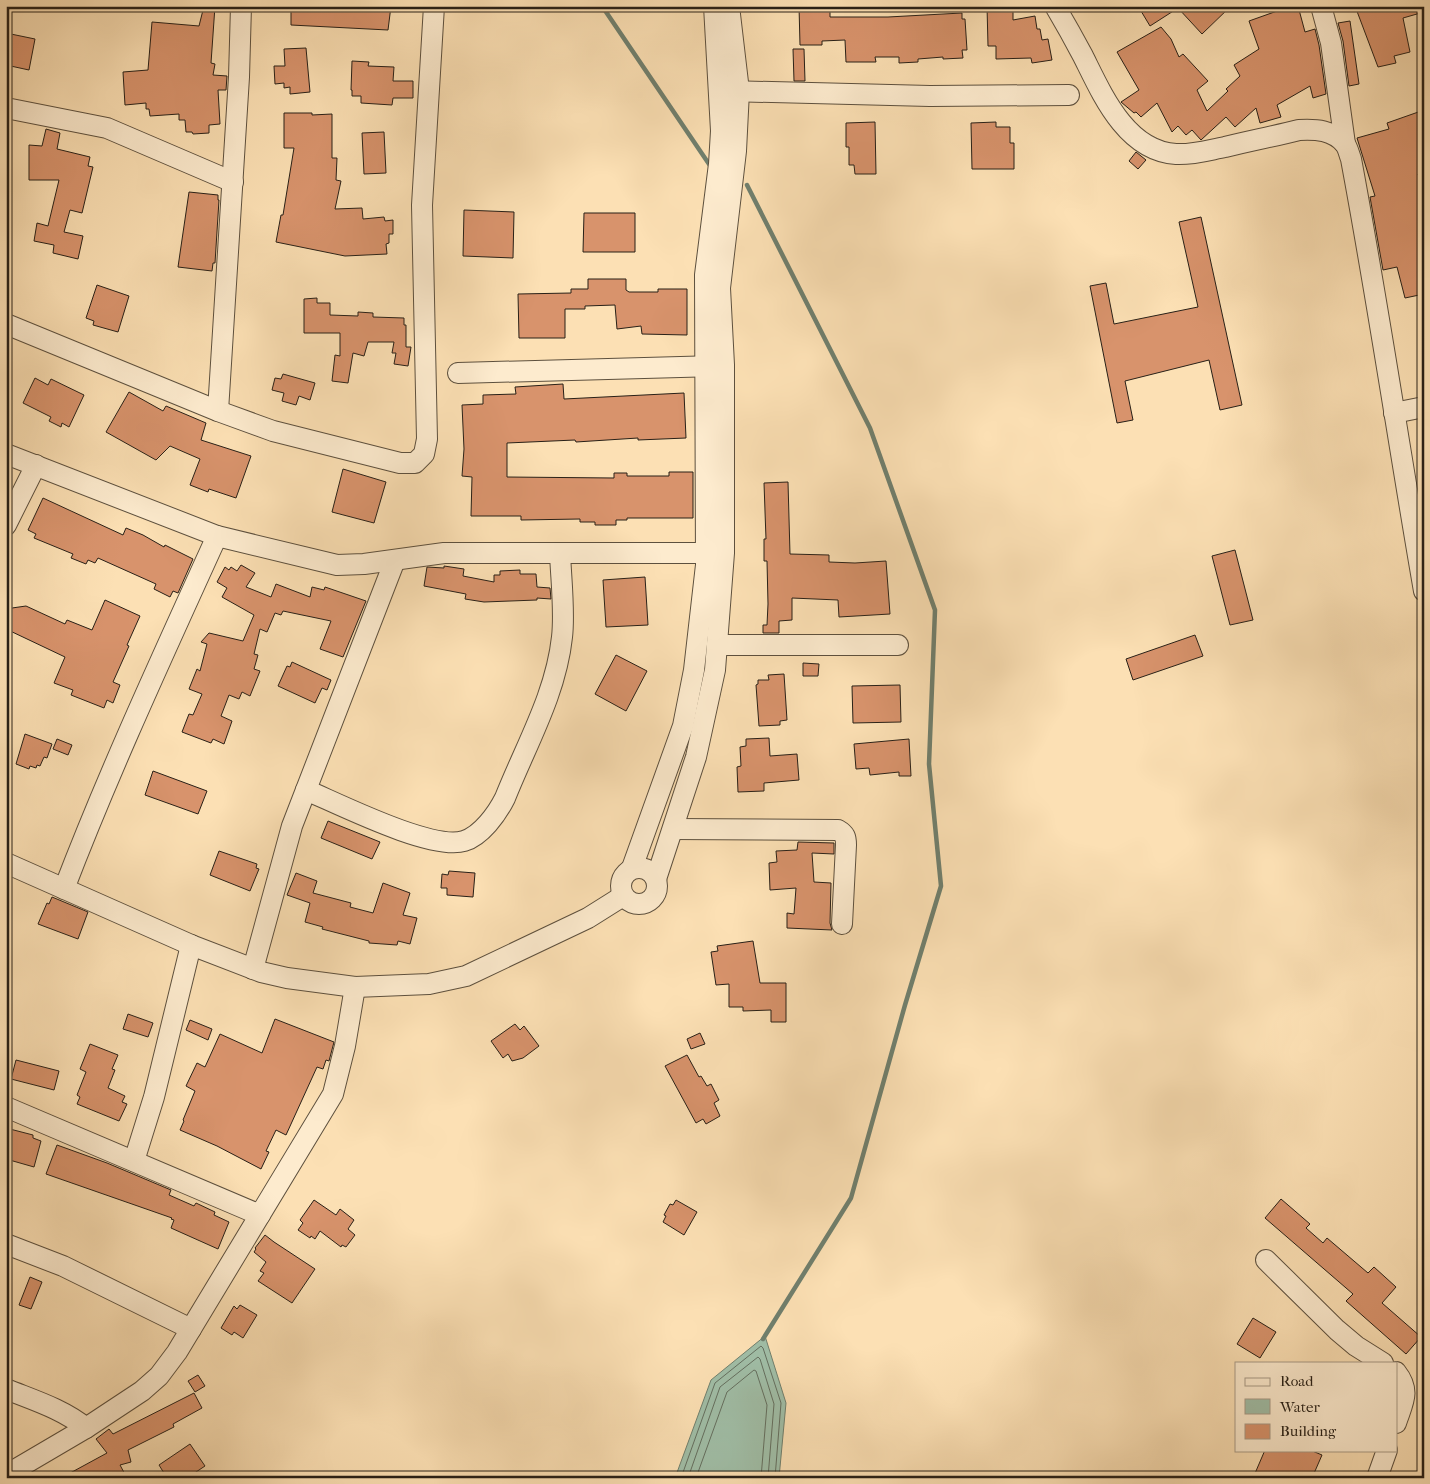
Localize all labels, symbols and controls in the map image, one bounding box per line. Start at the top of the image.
legend [1235,1362,1398,1452]
text: Road [1280,1372,1314,1390]
text: Water [1279,1398,1320,1416]
text: Building [1280,1422,1337,1440]

